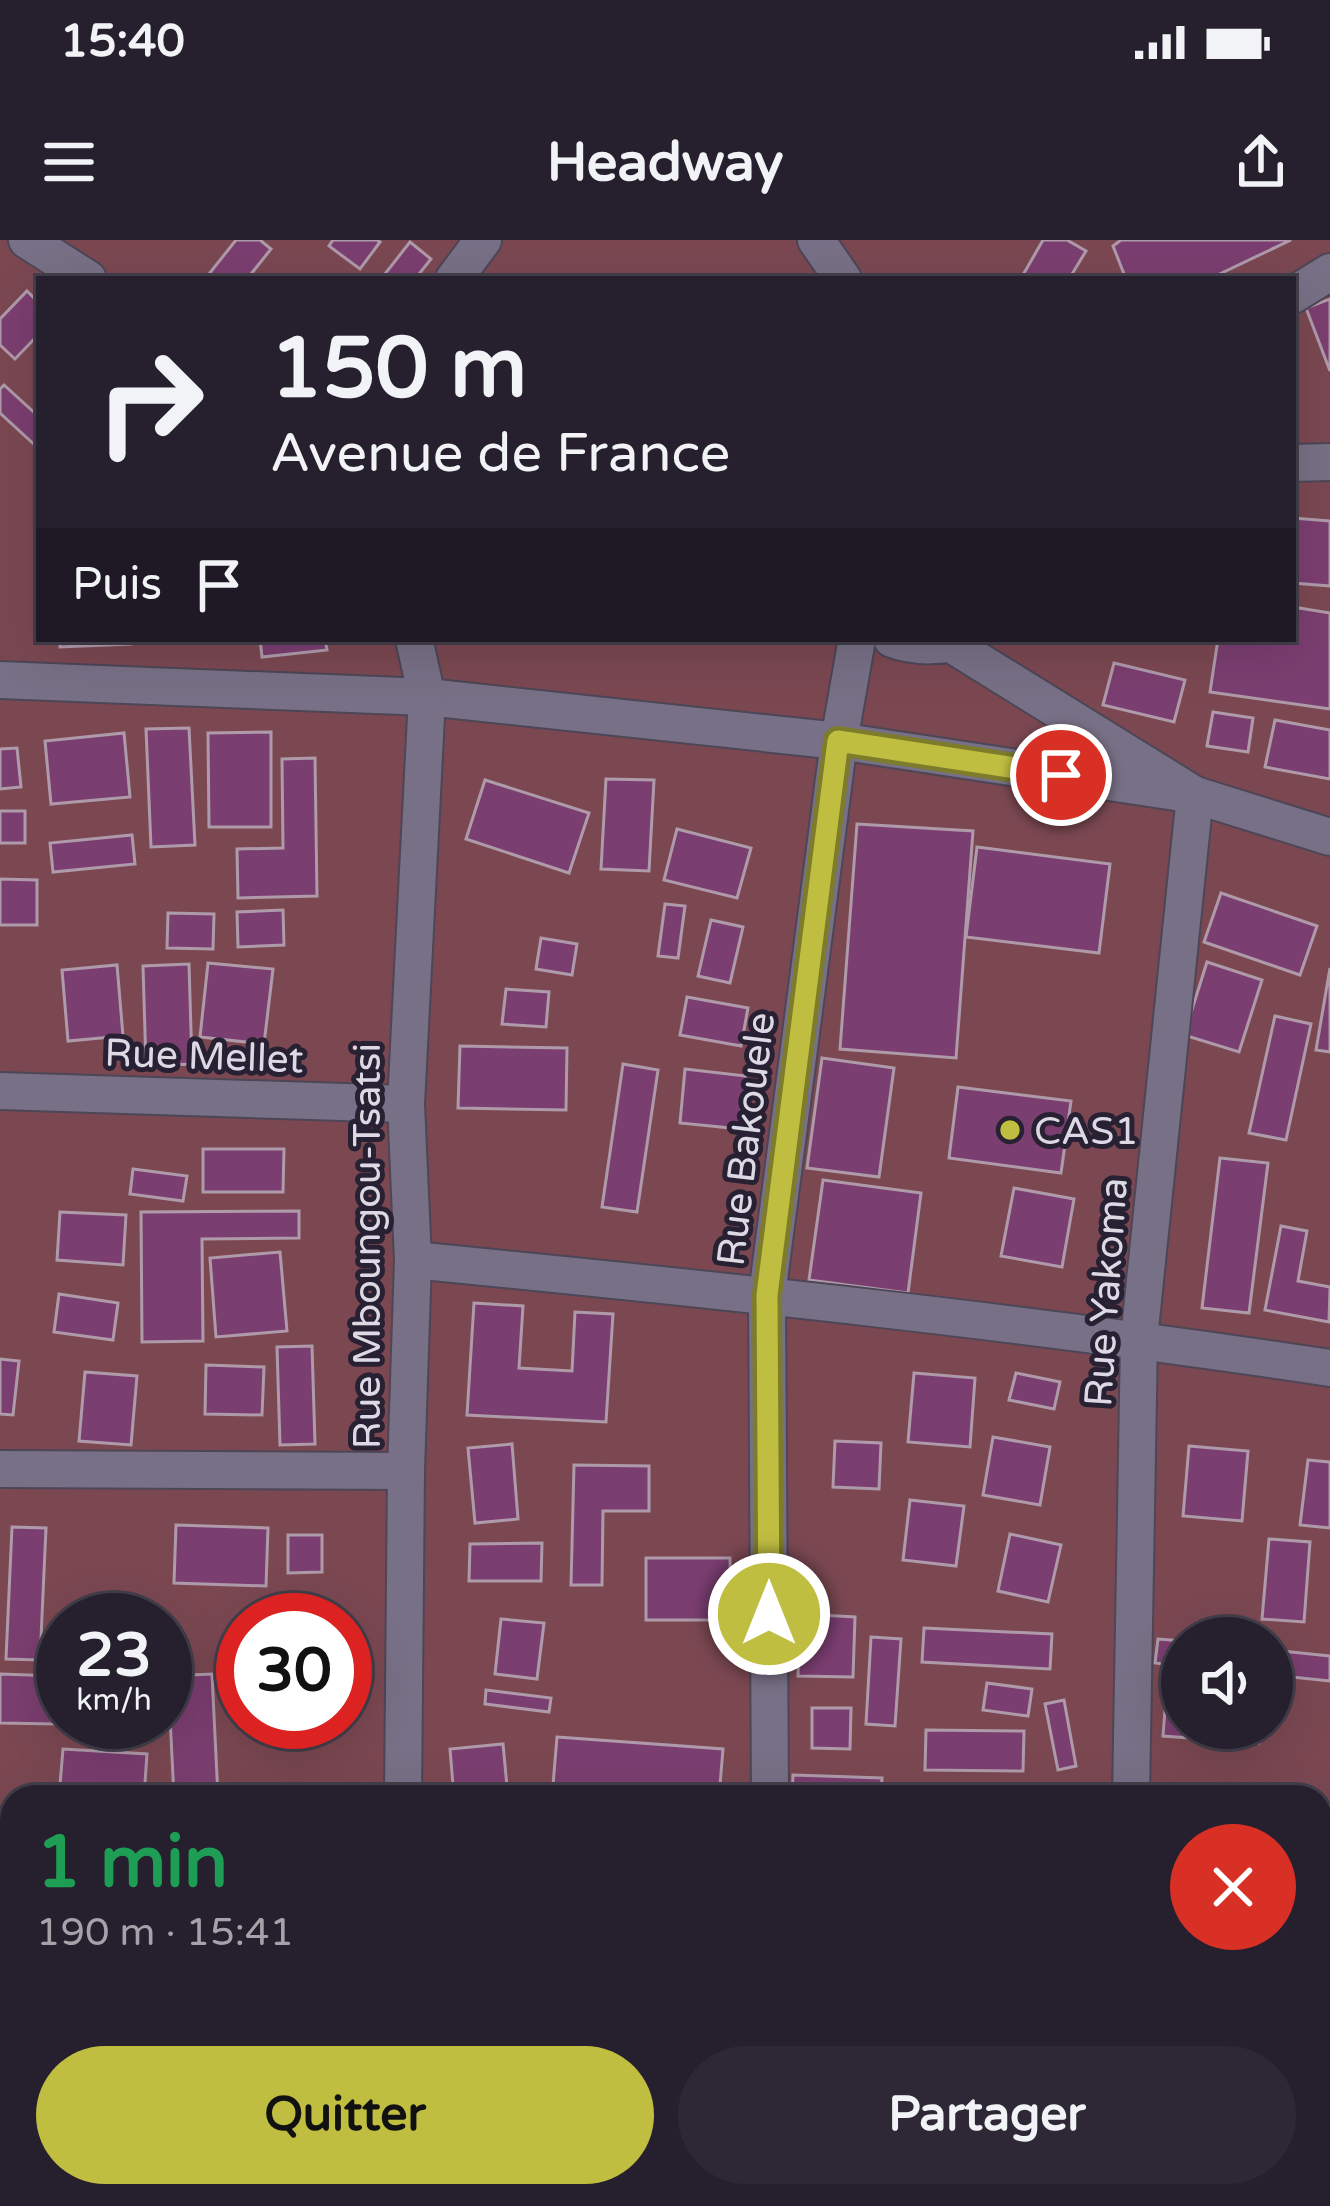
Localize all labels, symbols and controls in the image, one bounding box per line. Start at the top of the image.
text: 15:40 [60,15,185,69]
icon: menu [36,129,102,195]
icon: share [1228,129,1294,195]
text: Headway [547,130,783,195]
text: 150 m [270,319,527,420]
icon: right [72,324,228,480]
text: Avenue de France [270,421,730,486]
icon: arrive [186,552,252,618]
text: Puis [72,558,162,612]
pin [1010,724,1112,826]
icon: arrive [1028,742,1094,808]
street label: Rue Bakouele [708,1010,785,1269]
street label: Rue Mellet [104,1030,304,1083]
street label: Rue Mboungou-Tsatsi [344,1043,391,1449]
place label: CAS1 [1034,1108,1139,1155]
marker: CAS1 [997,1117,1023,1143]
street label: Rue Yakoma [1075,1176,1138,1408]
position arrow [706,1551,832,1677]
speed limit sign: 30 [216,1593,372,1749]
map controls [1161,1617,1293,1749]
button: sound [1161,1617,1293,1749]
text: 23 [76,1620,152,1692]
text: km/h [76,1682,152,1719]
text: 1 min [36,1820,228,1907]
button: close [1170,1824,1296,1950]
text: 190 m · 15:41 [36,1909,294,1956]
button: Quitter [36,2046,654,2184]
button: Partager [678,2046,1296,2184]

